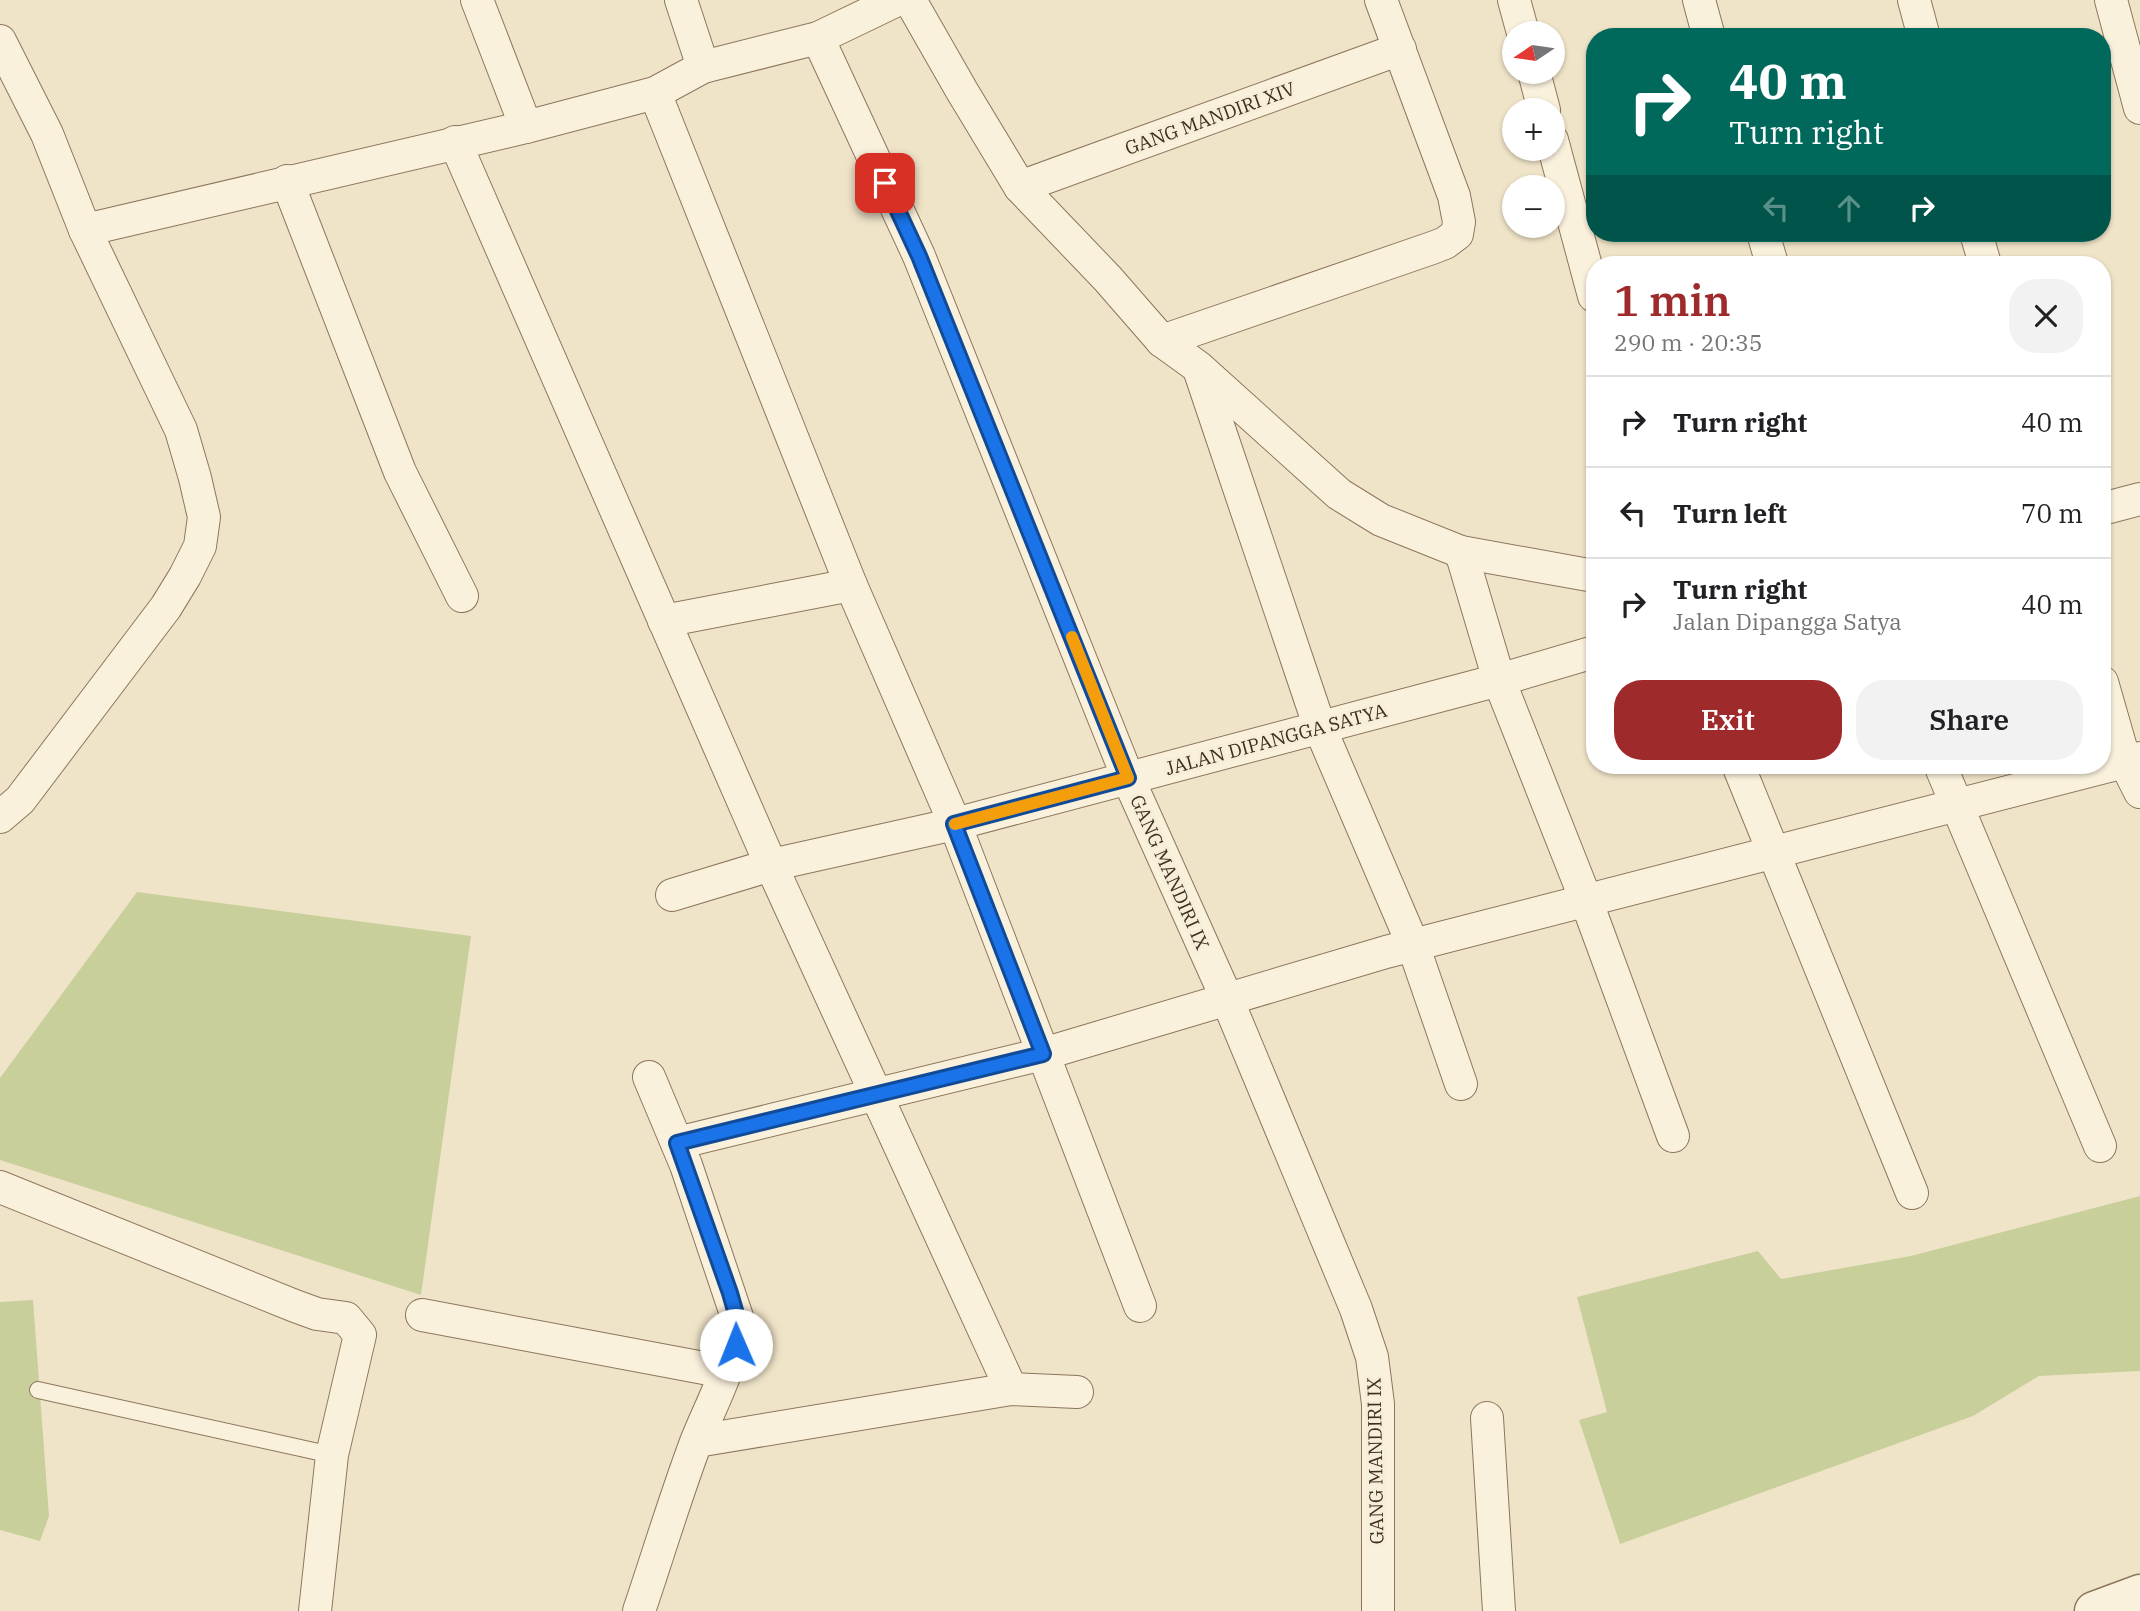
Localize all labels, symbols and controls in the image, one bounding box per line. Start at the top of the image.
north arrow [1502,21,1564,84]
map controls [1502,21,1565,238]
text: 40 m [1729,49,1847,112]
icon: right [1614,56,1705,147]
street label: GANG MANDIRI XIV [1122,76,1299,160]
button: + [1502,98,1565,161]
text: Turn right [1729,111,1884,153]
pin [855,153,915,213]
icon: arrive [866,164,904,202]
button: − [1502,175,1565,238]
icon: left [1757,189,1795,227]
icon: ahead [1830,189,1868,227]
icon: right [1903,189,1941,227]
text: 1 min [1614,273,1731,328]
button: close [2009,279,2083,353]
text: 290 m · 20:35 [1614,327,1763,357]
icon: right [1614,403,1652,441]
text: Turn right [1673,405,1807,439]
text: 40 m [2021,405,2083,439]
icon: left [1614,494,1652,532]
text: Turn left [1673,496,1787,530]
text: 70 m [2021,496,2083,530]
text: Turn right [1673,572,1807,606]
icon: right [1614,585,1652,623]
text: 40 m [2021,587,2083,621]
text: Jalan Dipangga Satya [1673,606,1902,636]
button: Exit [1614,680,1842,760]
button: Share [1856,680,2083,760]
street label: JALAN DIPANGGA SATYA [1163,698,1389,780]
street label: GANG MANDIRI IX [1125,791,1215,953]
position arrow [699,1308,773,1382]
street label: GANG MANDIRI IX [1362,1377,1388,1545]

